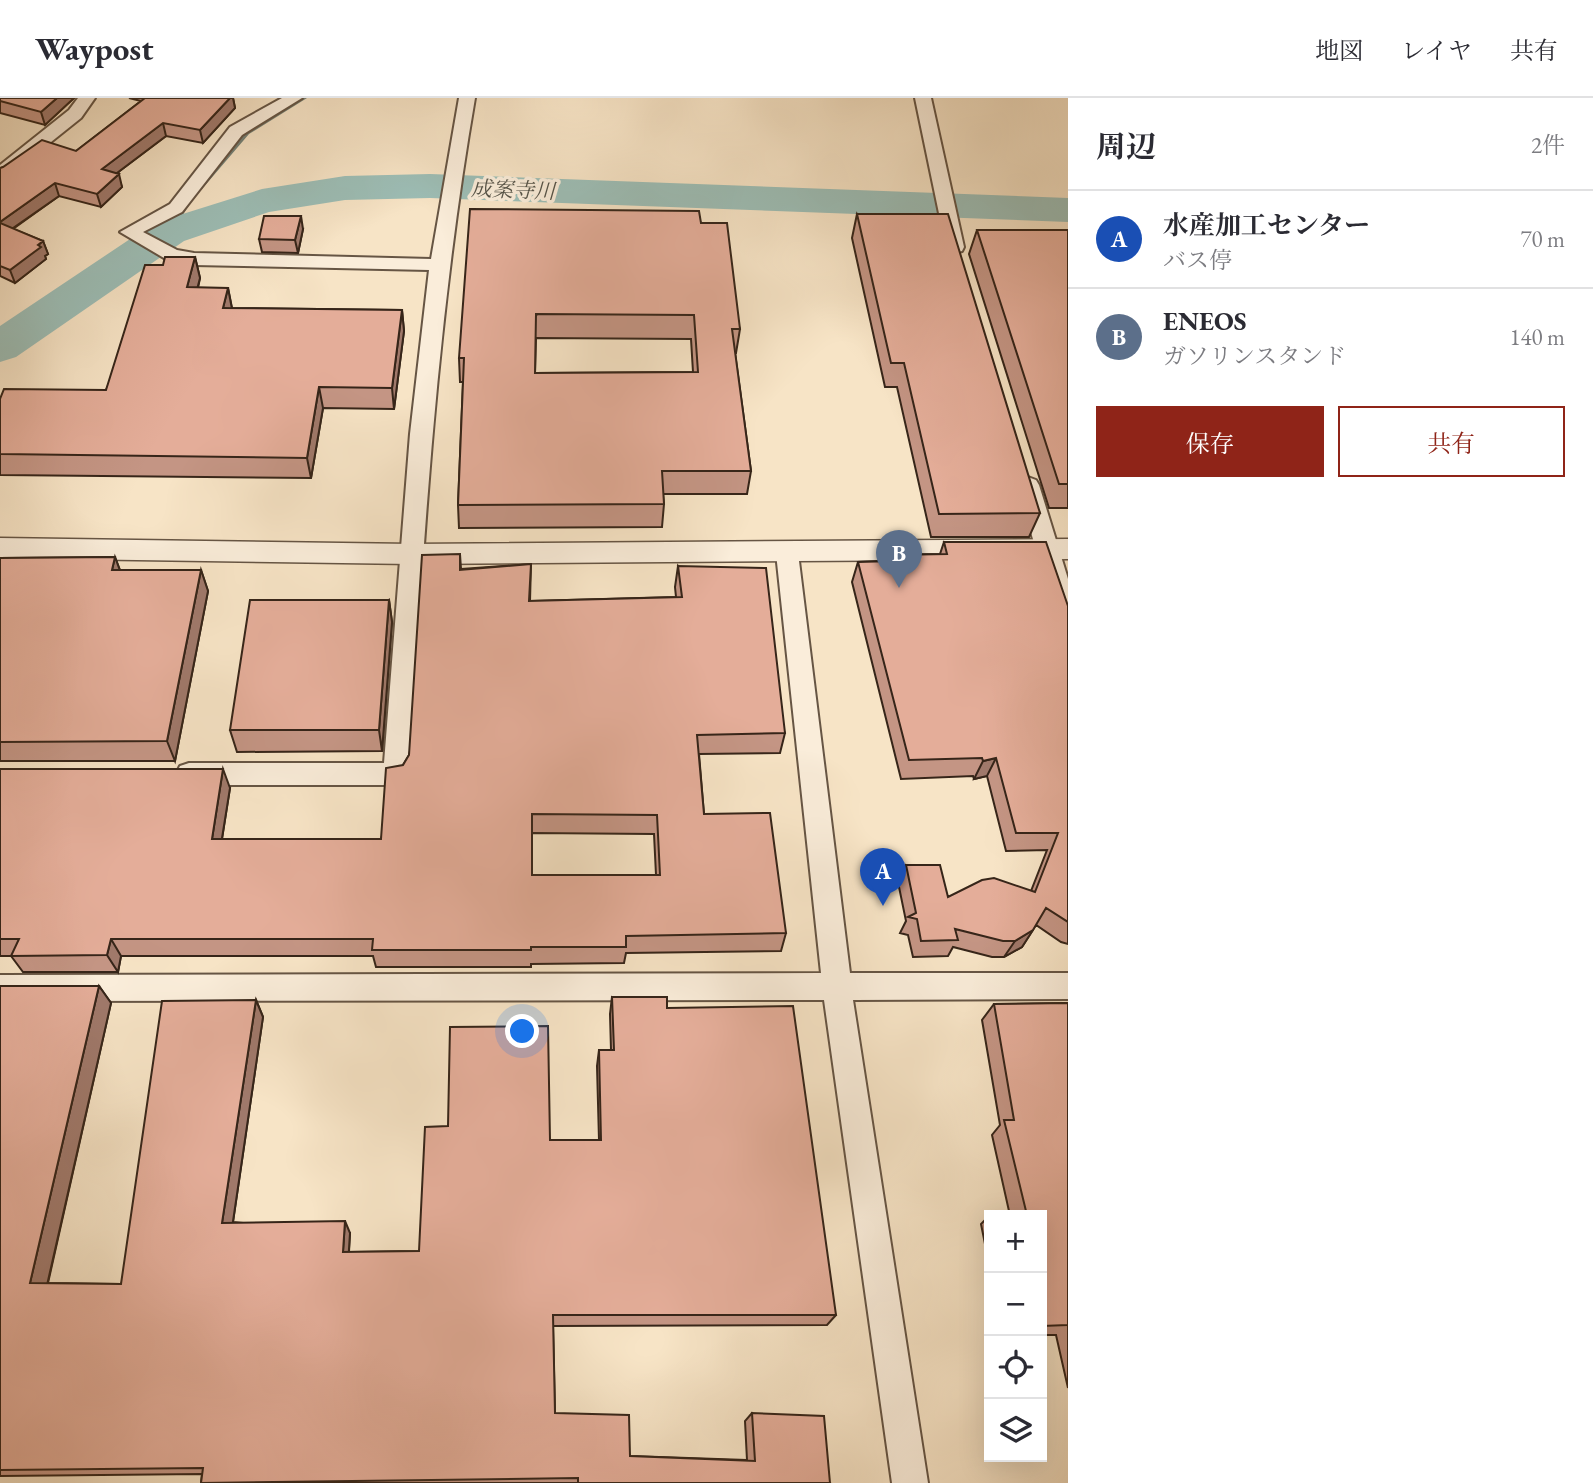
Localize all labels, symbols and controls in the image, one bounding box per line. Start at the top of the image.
text: Waypost [35,27,154,70]
text: 地図 [1315,35,1363,66]
text: レイヤ [1401,35,1472,66]
text: 共有 [1510,35,1558,66]
text: 周辺 [1096,127,1156,166]
text: 2件 [1531,130,1565,160]
water label: 成案寺川 [471,175,557,205]
text: 水産加工センター [1163,208,1370,242]
text: A [1111,224,1127,254]
text: 70 m [1520,224,1565,254]
text: バス停 [1163,245,1232,275]
text: ENEOS [1163,304,1247,338]
text: B [1112,322,1126,352]
text: 140 m [1509,322,1565,352]
text: ガソリンスタンド [1163,341,1346,371]
button: 保存 [1096,406,1324,477]
button: 共有 [1338,406,1565,477]
pin: B [876,530,922,588]
pin: A [860,848,906,906]
your location [505,1014,539,1048]
map controls [984,1210,1047,1462]
button: + [984,1210,1047,1273]
button: − [984,1273,1047,1336]
button: locate [984,1336,1047,1399]
button: layers [984,1399,1047,1462]

